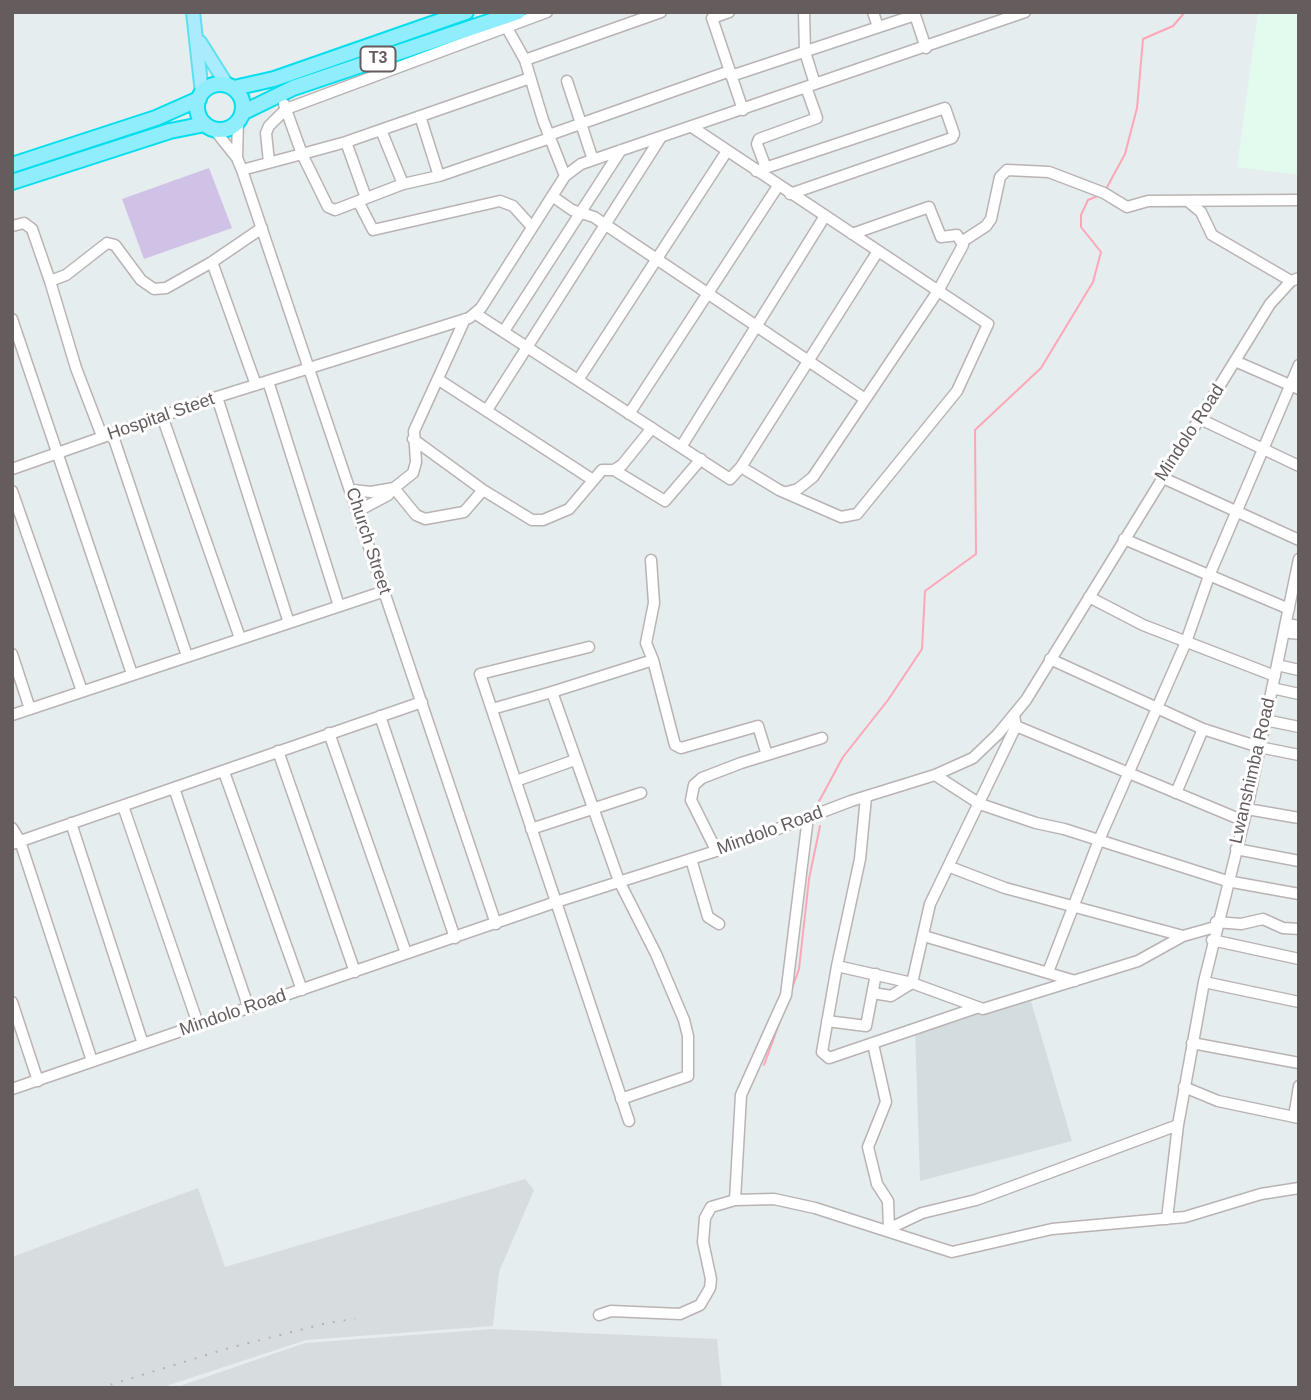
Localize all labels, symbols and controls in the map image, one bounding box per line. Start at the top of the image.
road number: T3 [360,46,396,72]
street label: Mindolo Road [1151,381,1229,485]
street label: Hospital Steet [105,389,217,445]
street label: Church Street [341,485,395,597]
street label: Lwanshimba Road [1226,696,1280,846]
street label: Mindolo Road [714,802,826,860]
street label: Mindolo Road [177,985,289,1041]

